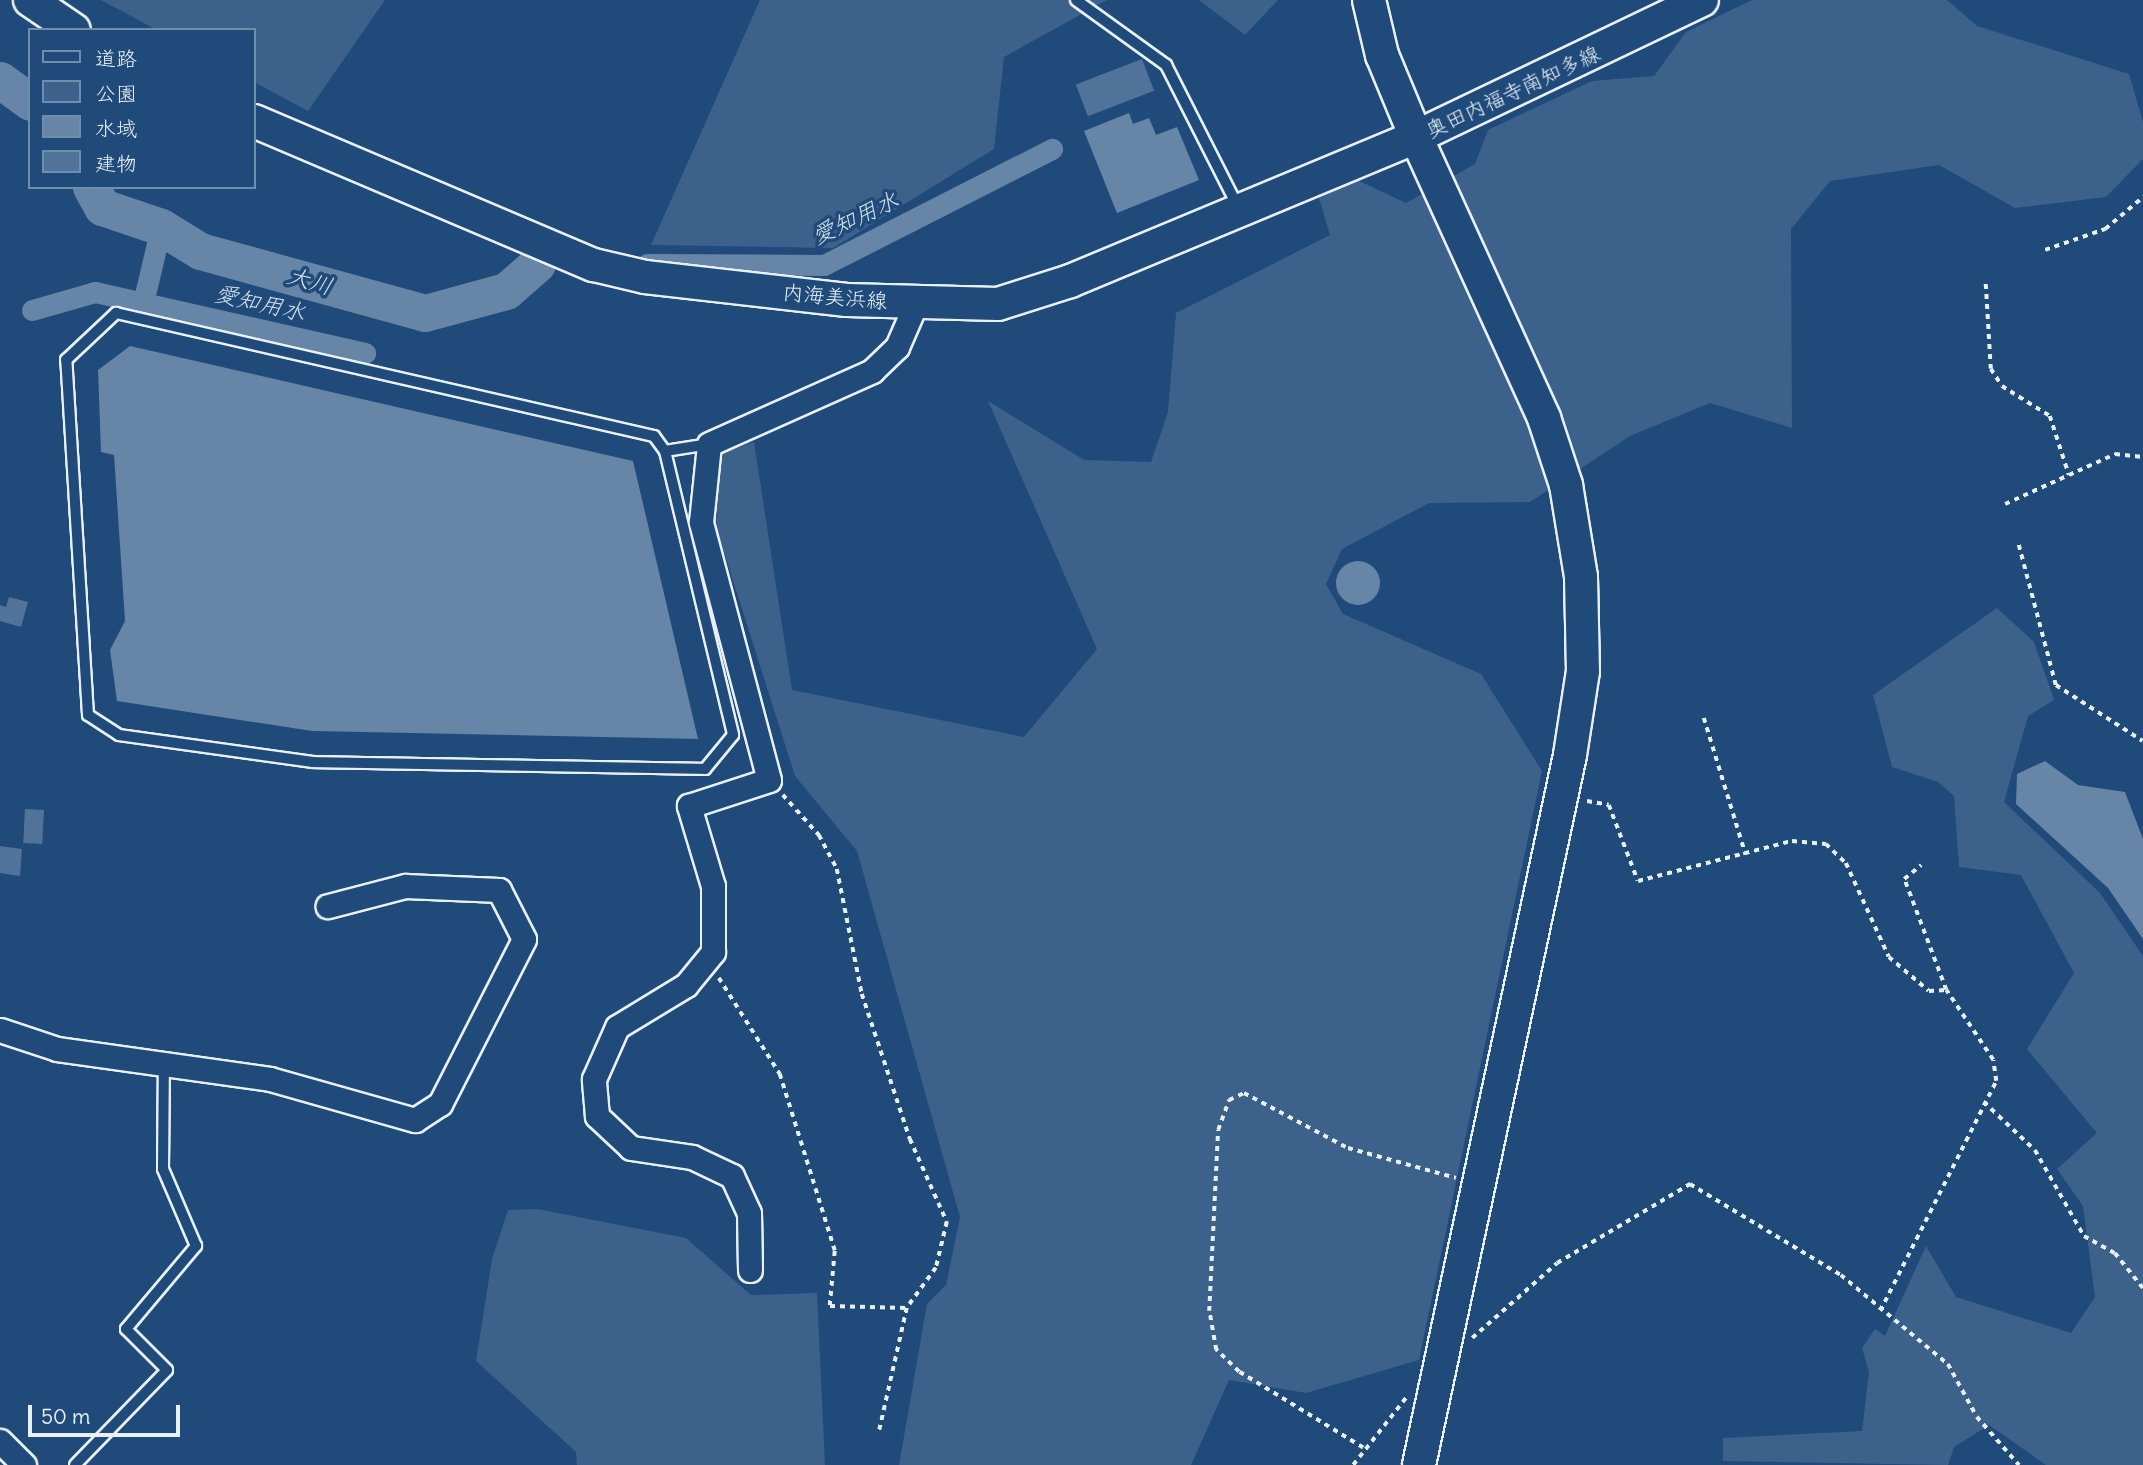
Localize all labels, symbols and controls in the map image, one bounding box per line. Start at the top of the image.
legend [28,28,256,189]
street label: 奥田内福寺南知多線 [1422,41,1604,143]
text: 道路 [95,45,137,72]
text: 公園 [95,80,137,107]
text: 水域 [95,115,137,142]
text: 建物 [95,150,137,177]
water label: 愛知用水 [807,186,903,250]
water label: 大川 [284,261,336,301]
water label: 愛知用水 [212,279,308,327]
street label: 内海美浜線 [782,280,888,314]
scale bar [32,1392,184,1436]
text: 50 m [41,1403,90,1430]

